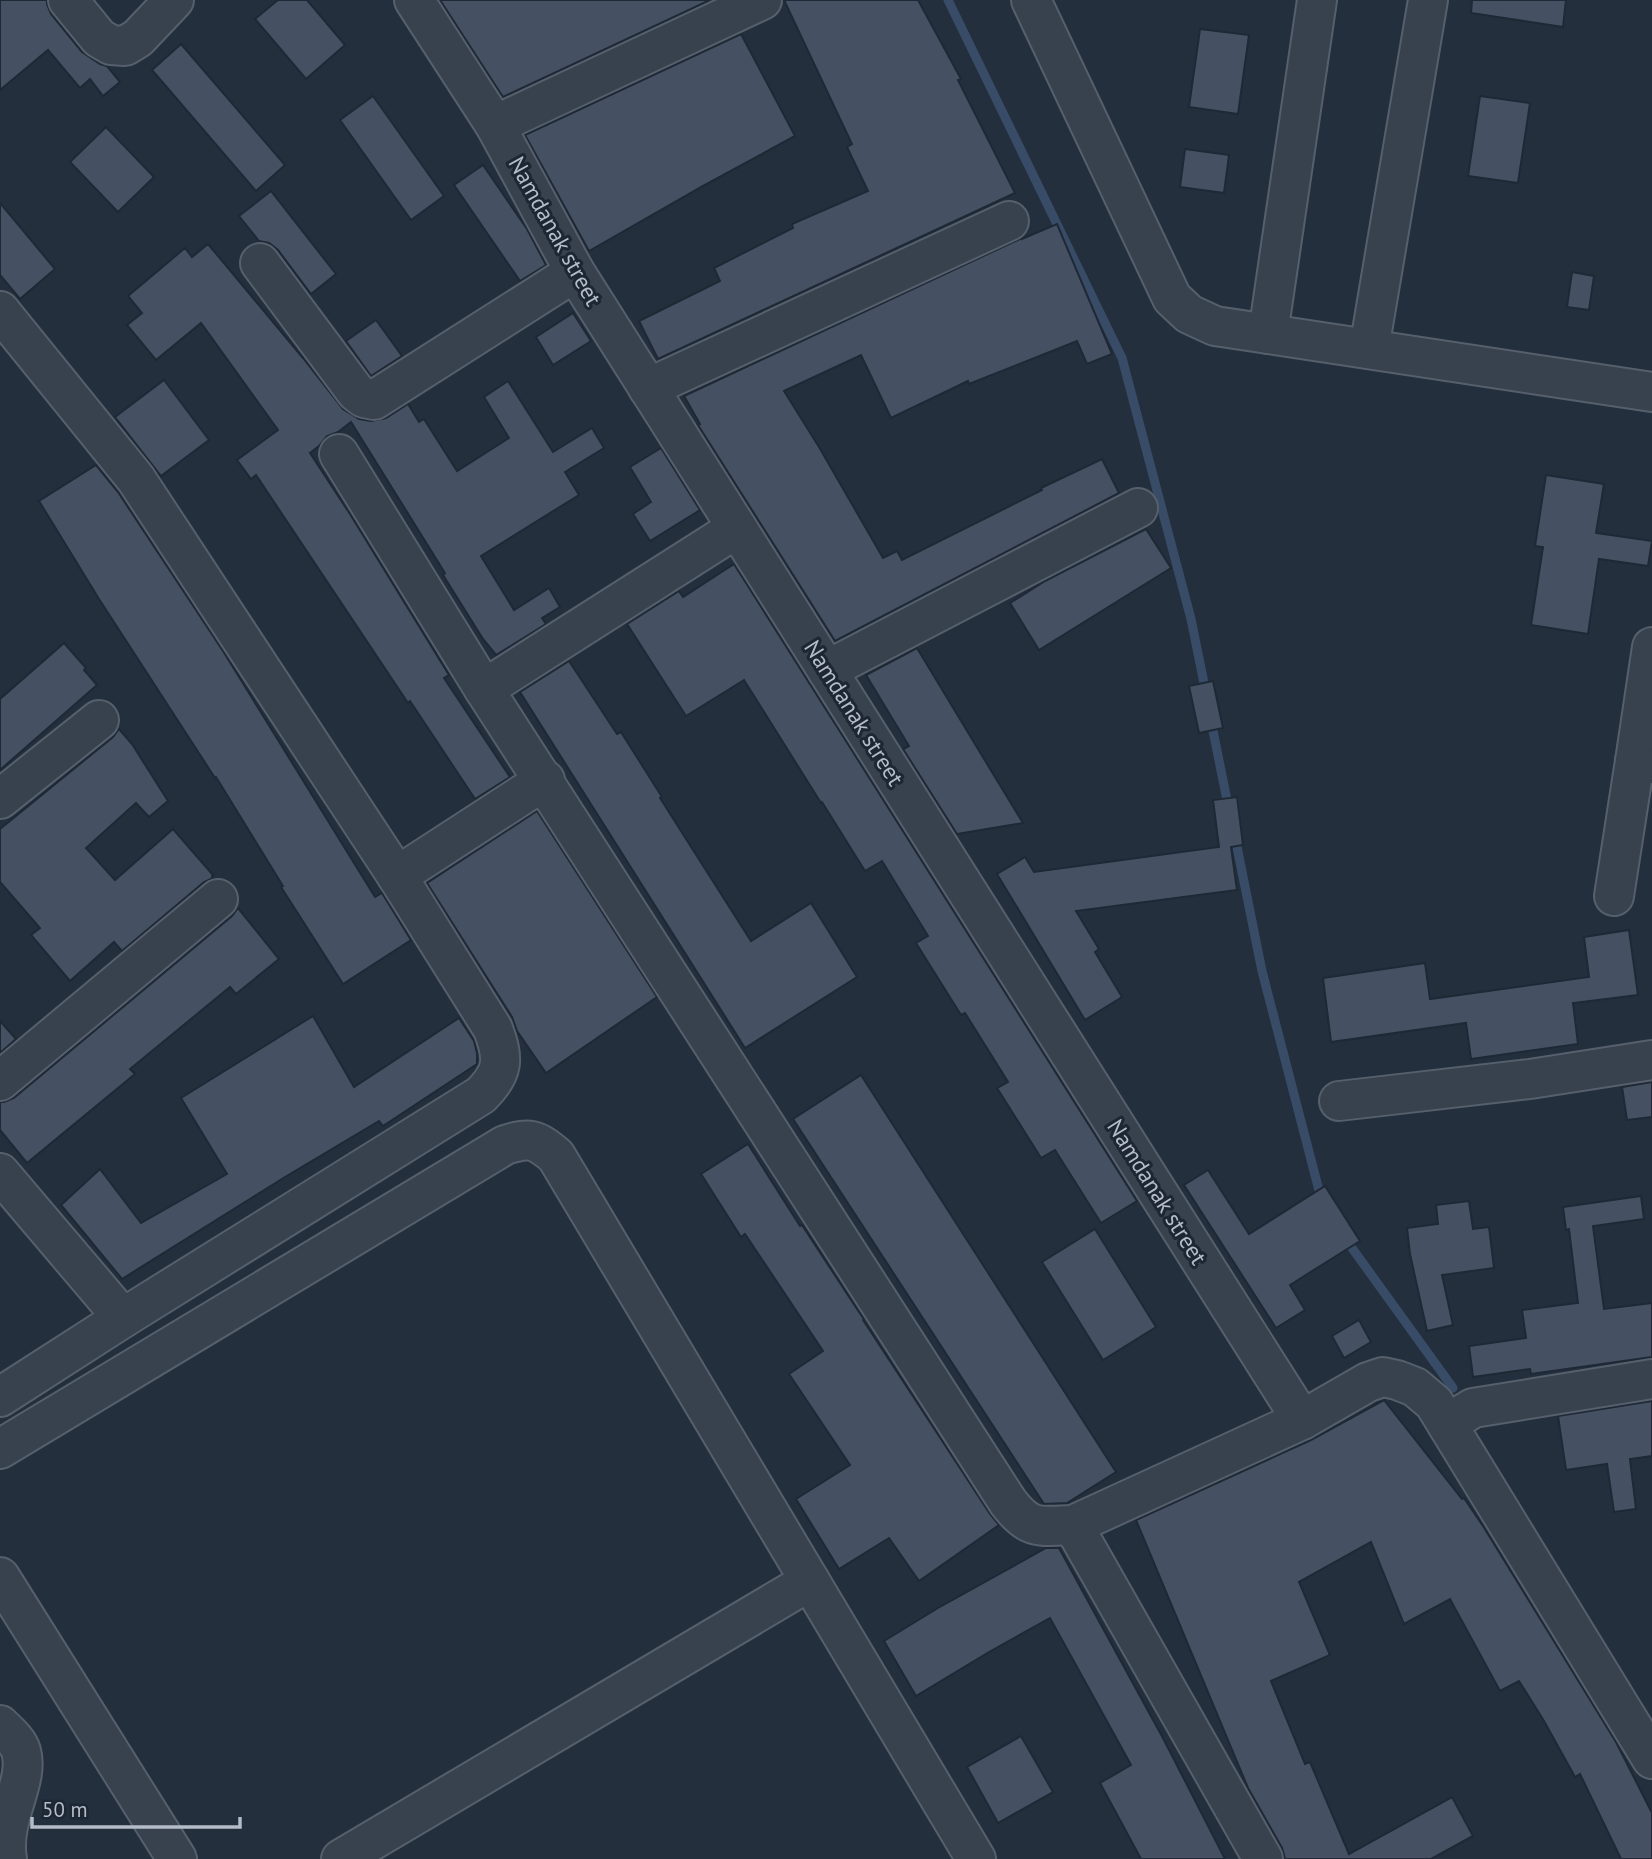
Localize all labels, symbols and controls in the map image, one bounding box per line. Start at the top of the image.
street label: Namdanak street [503,151,608,311]
street label: Namdanak street [798,635,911,791]
street label: Namdanak street [1101,1114,1214,1270]
scale bar [32,1786,240,1830]
text: 50 m [42,1796,88,1823]

